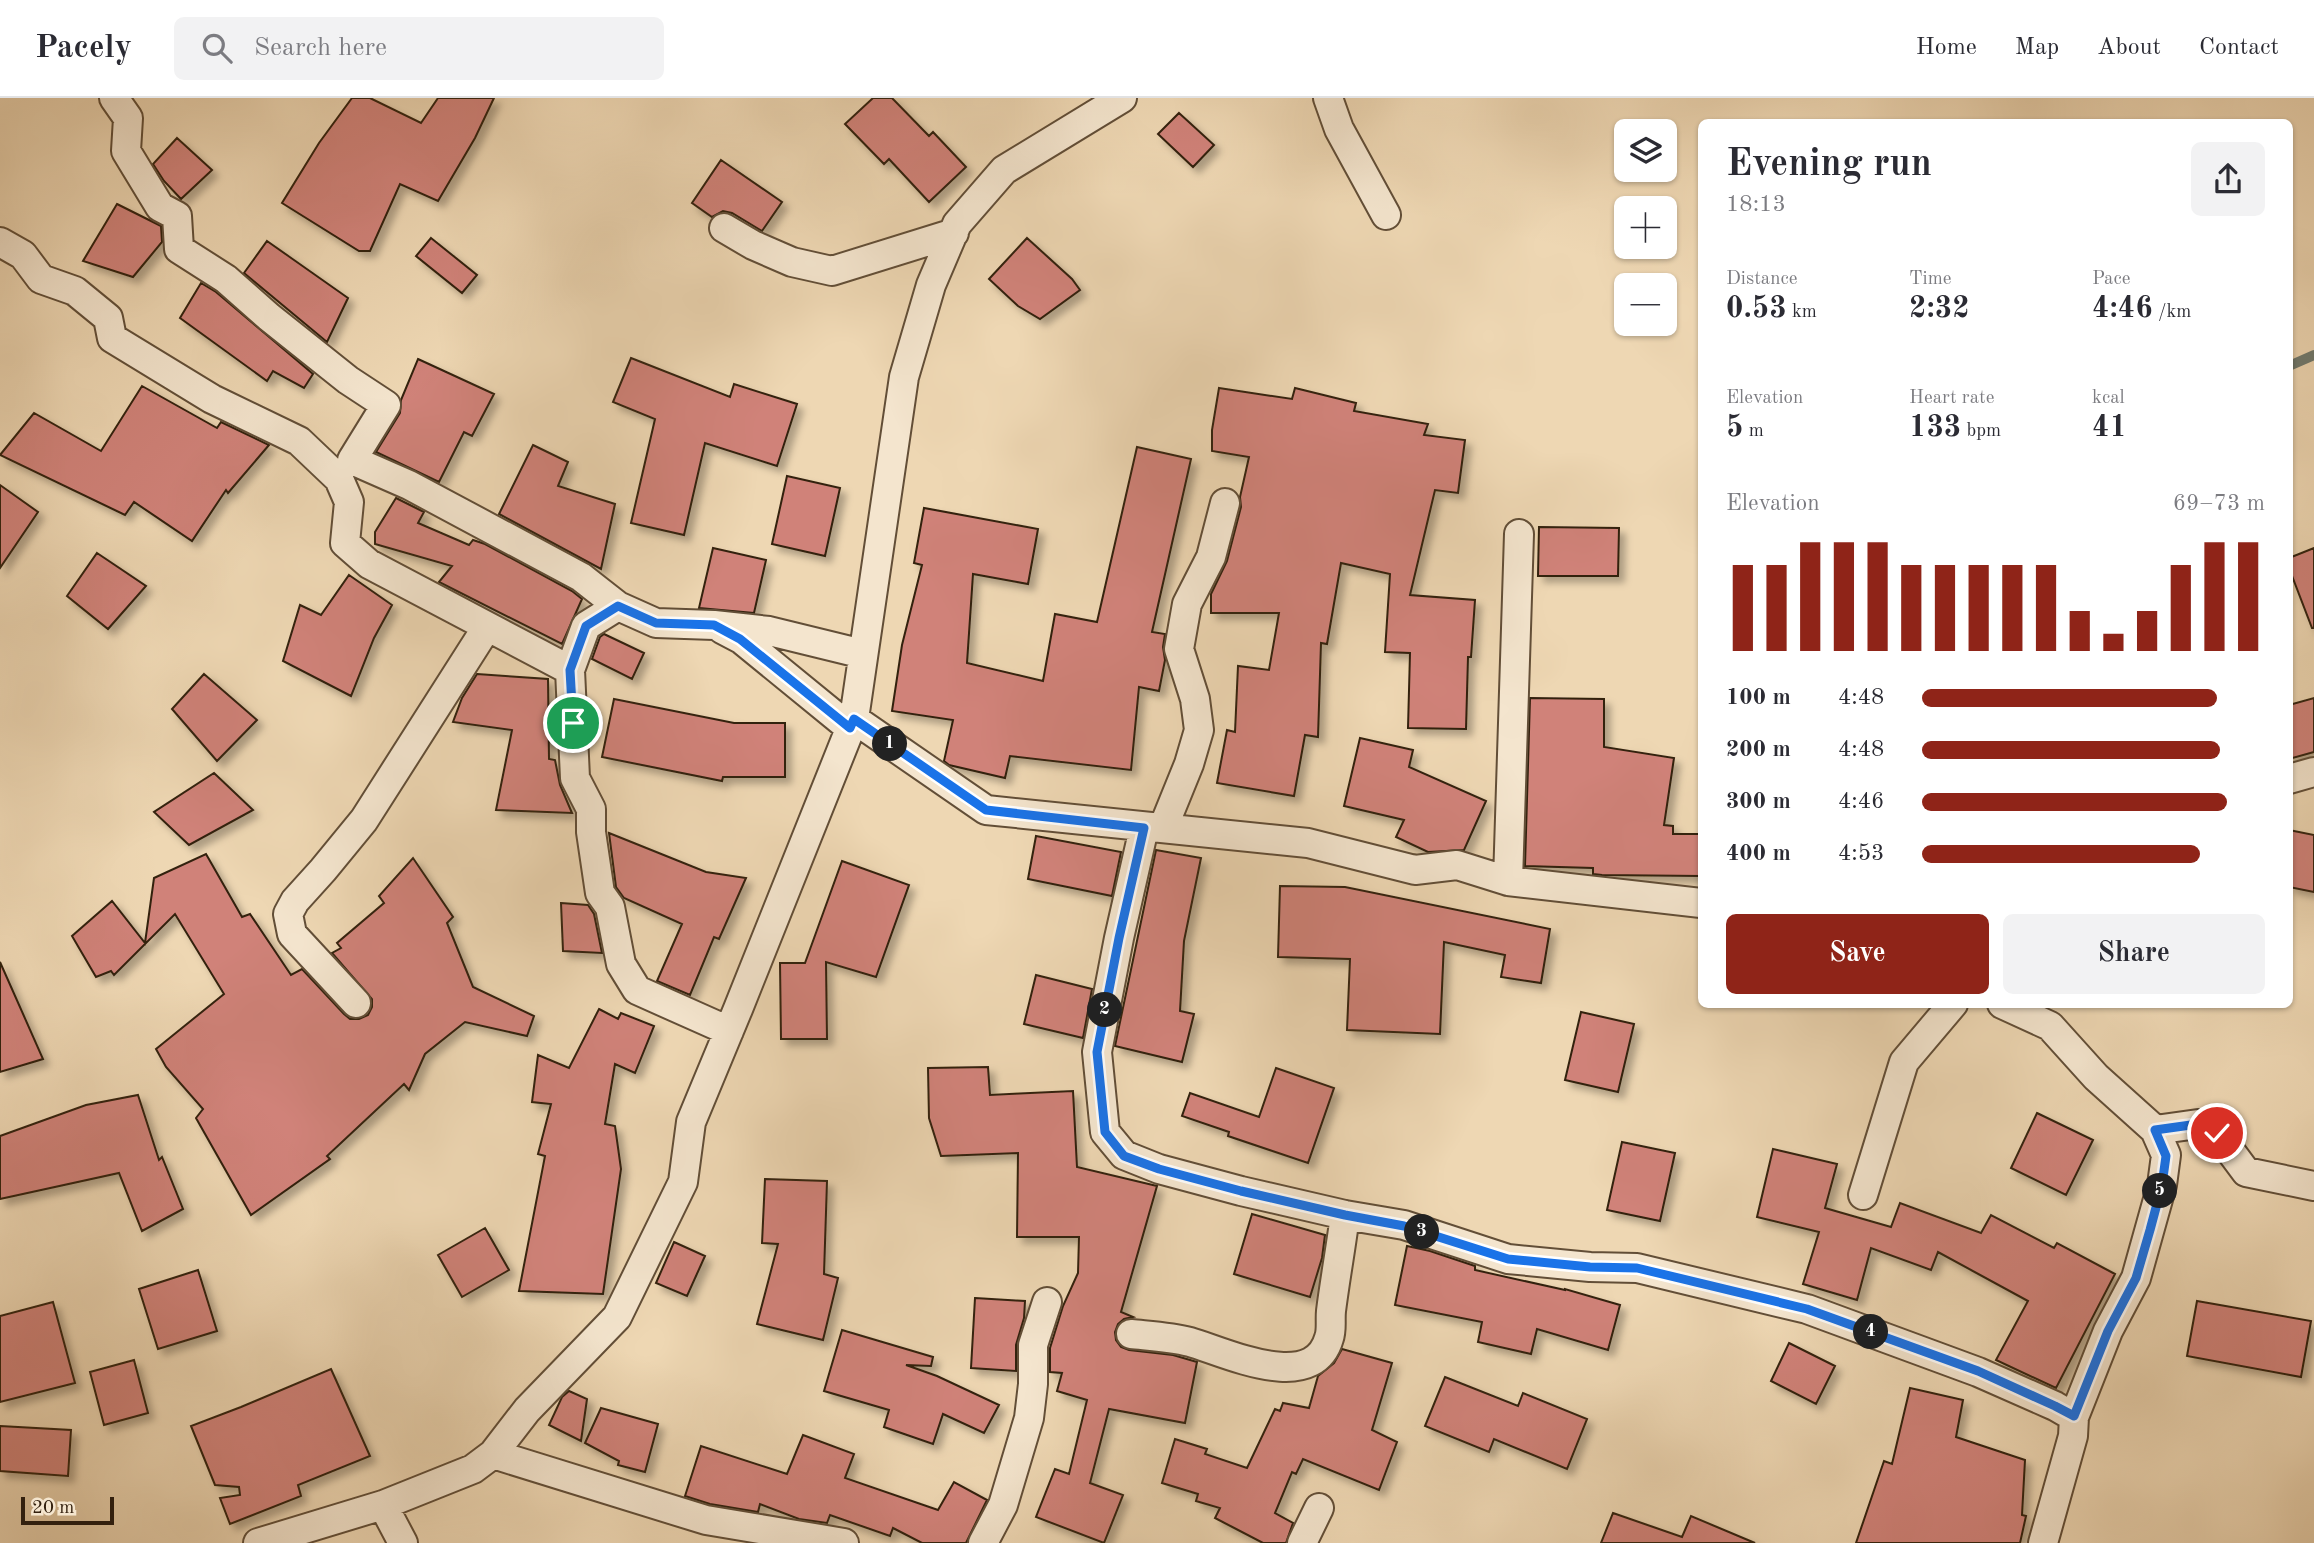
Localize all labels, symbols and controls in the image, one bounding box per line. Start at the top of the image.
search box [174,17,664,80]
icon: search [198,29,236,67]
text: Pacely [35,32,132,65]
text: Search here [254,35,387,61]
text: Home [1916,36,1977,60]
text: Map [2015,36,2059,60]
text: About [2097,36,2161,60]
text: Contact [2199,36,2279,60]
map controls [1614,119,1677,336]
button: layers [1614,119,1677,182]
button: share [2191,142,2265,216]
text: Evening run [1726,146,1932,184]
text: 18:13 [1726,193,1786,216]
button: + [1614,196,1677,259]
text: Distance [1726,270,1798,289]
text: Time [1909,270,1952,289]
text: Pace [2092,270,2131,289]
button: − [1614,273,1677,336]
text: 0.53 [1726,294,1787,324]
text: 2:32 [1909,294,1970,324]
text: 4:46 [2092,294,2153,324]
text: km [1787,303,1817,322]
text: /km [2153,303,2191,322]
text: Elevation [1726,389,1803,408]
text: Heart rate [1909,389,1994,408]
text: kcal [2092,389,2125,408]
text: 5 [1726,413,1743,443]
text: 133 [1909,413,1961,443]
text: 41 [2092,413,2127,443]
text: m [1743,422,1764,441]
text: bpm [1961,422,2001,441]
text: Elevation [1726,492,1820,515]
text: 69–73 m [2173,492,2265,515]
text: 100 m [1726,686,1791,709]
text: 4:48 [1838,686,1884,709]
pin [543,693,603,753]
icon: arrive [554,704,592,742]
pin: 1 [872,726,908,762]
text: 1 [884,734,895,753]
text: 200 m [1726,738,1791,761]
text: 4:48 [1838,738,1884,761]
text: 300 m [1726,790,1791,813]
text: 4:46 [1838,790,1884,813]
text: 400 m [1726,842,1791,865]
text: 4:53 [1838,842,1884,865]
button: Save [1726,914,1989,994]
button: Share [2003,914,2265,994]
pin: 2 [1088,992,1122,1028]
text: 2 [1099,1000,1110,1019]
pin [2187,1103,2247,1163]
icon: check [2198,1114,2236,1152]
pin: 5 [2142,1174,2178,1208]
text: 5 [2154,1181,2165,1200]
pin: 3 [1404,1214,1440,1250]
text: 3 [1416,1222,1427,1241]
pin: 4 [1854,1314,1888,1350]
text: 4 [1865,1322,1876,1341]
scale bar [21,1494,114,1526]
text: 20 m [32,1499,74,1518]

